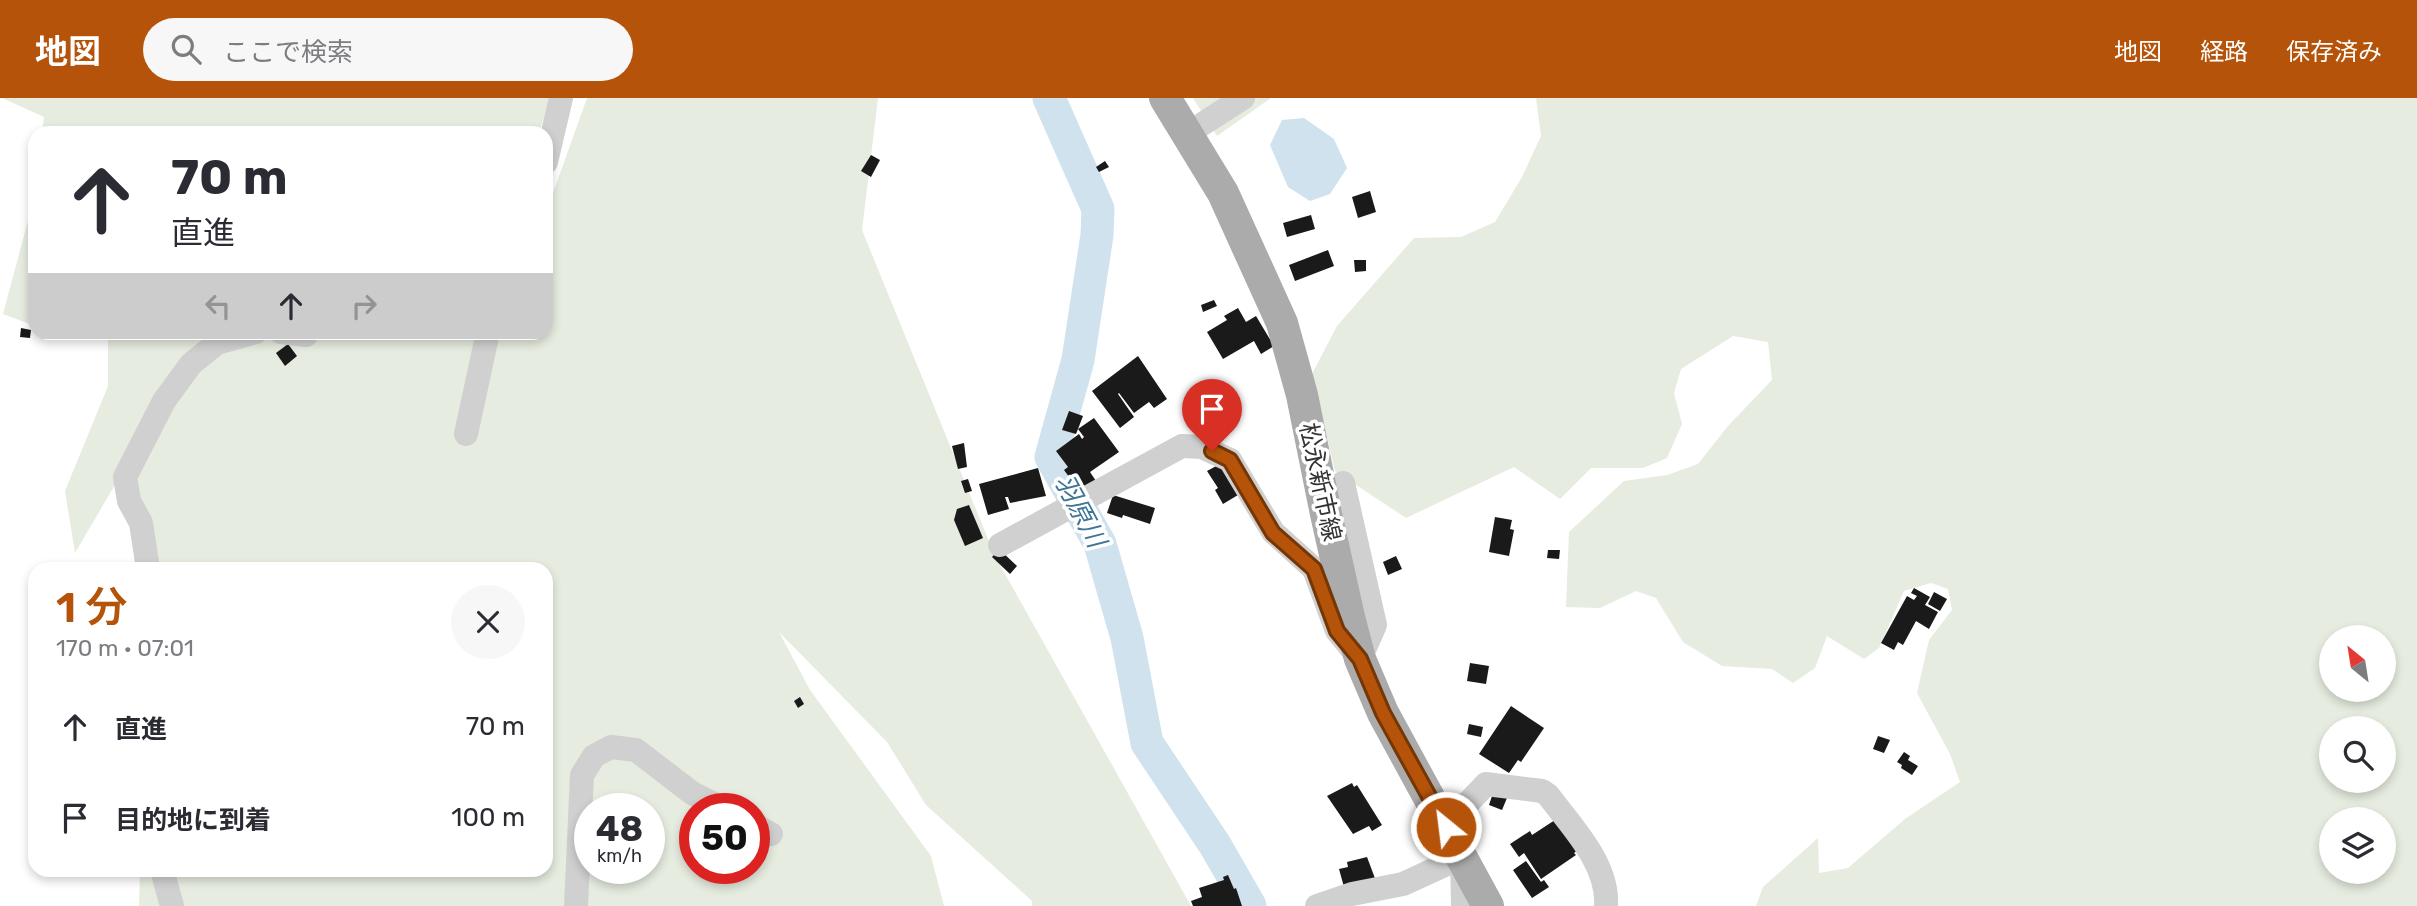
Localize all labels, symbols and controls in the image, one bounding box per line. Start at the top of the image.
search box [143,18,633,81]
icon: search [167,30,205,68]
text: 地図 [35,32,101,71]
text: ここで検索 [223,37,353,68]
text: 地図 [2114,38,2162,66]
text: 経路 [2200,38,2248,66]
text: 保存済み [2286,38,2382,66]
text: 70 m [171,148,288,206]
icon: ahead [56,154,147,245]
text: 直進 [171,214,235,252]
icon: left [199,287,237,325]
icon: ahead [272,287,310,325]
icon: right [345,287,383,325]
pin [1182,379,1242,451]
icon: arrive [1193,390,1231,428]
street label: 松永新市線 [1294,420,1346,544]
water label: 羽原川 [1048,469,1113,555]
text: 1 分 [56,583,127,633]
button: close [451,585,525,659]
north arrow [2319,625,2396,702]
map controls [2319,625,2396,884]
text: 170 m · 07:01 [56,634,194,662]
icon: ahead [56,708,94,746]
text: 70 m [466,711,525,742]
text: 直進 [115,714,167,745]
button: search [2319,716,2396,793]
position arrow [1409,790,1483,864]
speed limit sign: 50 [679,793,770,884]
icon: arrive [56,799,94,837]
text: 100 m [451,802,525,833]
text: 目的地に到着 [115,805,271,836]
button: layers [2319,807,2396,884]
text: 48 [596,808,643,850]
text: km/h [597,845,642,867]

